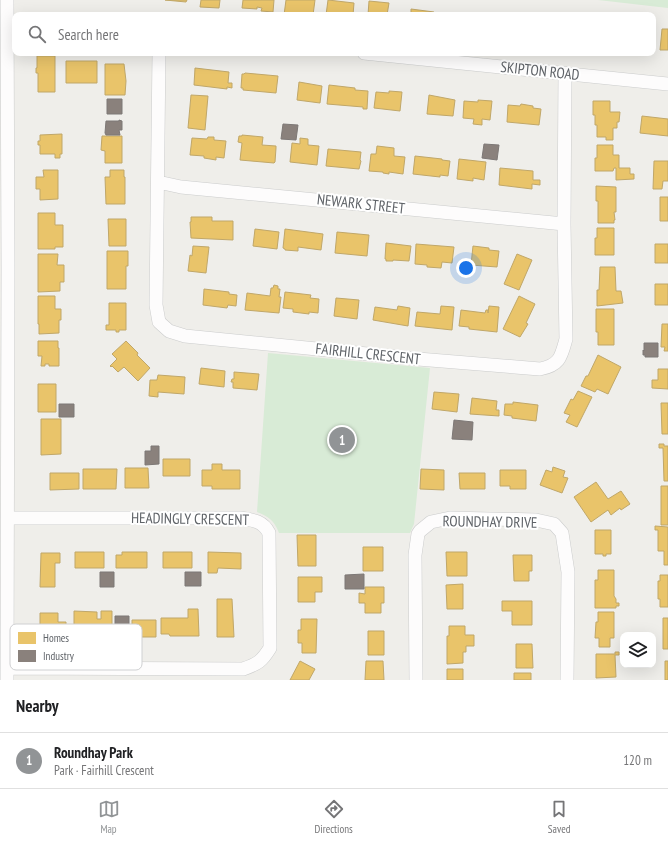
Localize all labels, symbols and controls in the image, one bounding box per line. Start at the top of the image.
search box [12,12,656,56]
icon: search [26,23,48,45]
text: Search here [58,25,119,44]
street label: SKIPTON ROAD [500,57,581,84]
street label: NEWARK STREET [316,189,406,218]
your location [456,258,476,278]
street label: FAIRHILL CRESCENT [315,339,422,369]
pin: 1 [329,425,355,455]
street label: HEADINGLY CRESCENT [131,508,249,529]
street label: ROUNDHAY DRIVE [442,511,538,532]
legend [10,624,142,670]
text: Homes [43,631,69,645]
map controls [620,632,656,668]
button: layers [620,632,656,668]
text: Industry [43,649,75,663]
text: Nearby [16,695,59,717]
text: Roundhay Park [54,743,133,762]
text: 1 [26,752,32,769]
text: 120 m [623,752,652,769]
text: Park · Fairhill Crescent [54,762,154,779]
tab: Map [98,798,120,836]
tab: Directions [315,798,353,836]
tab: Saved [548,798,570,836]

